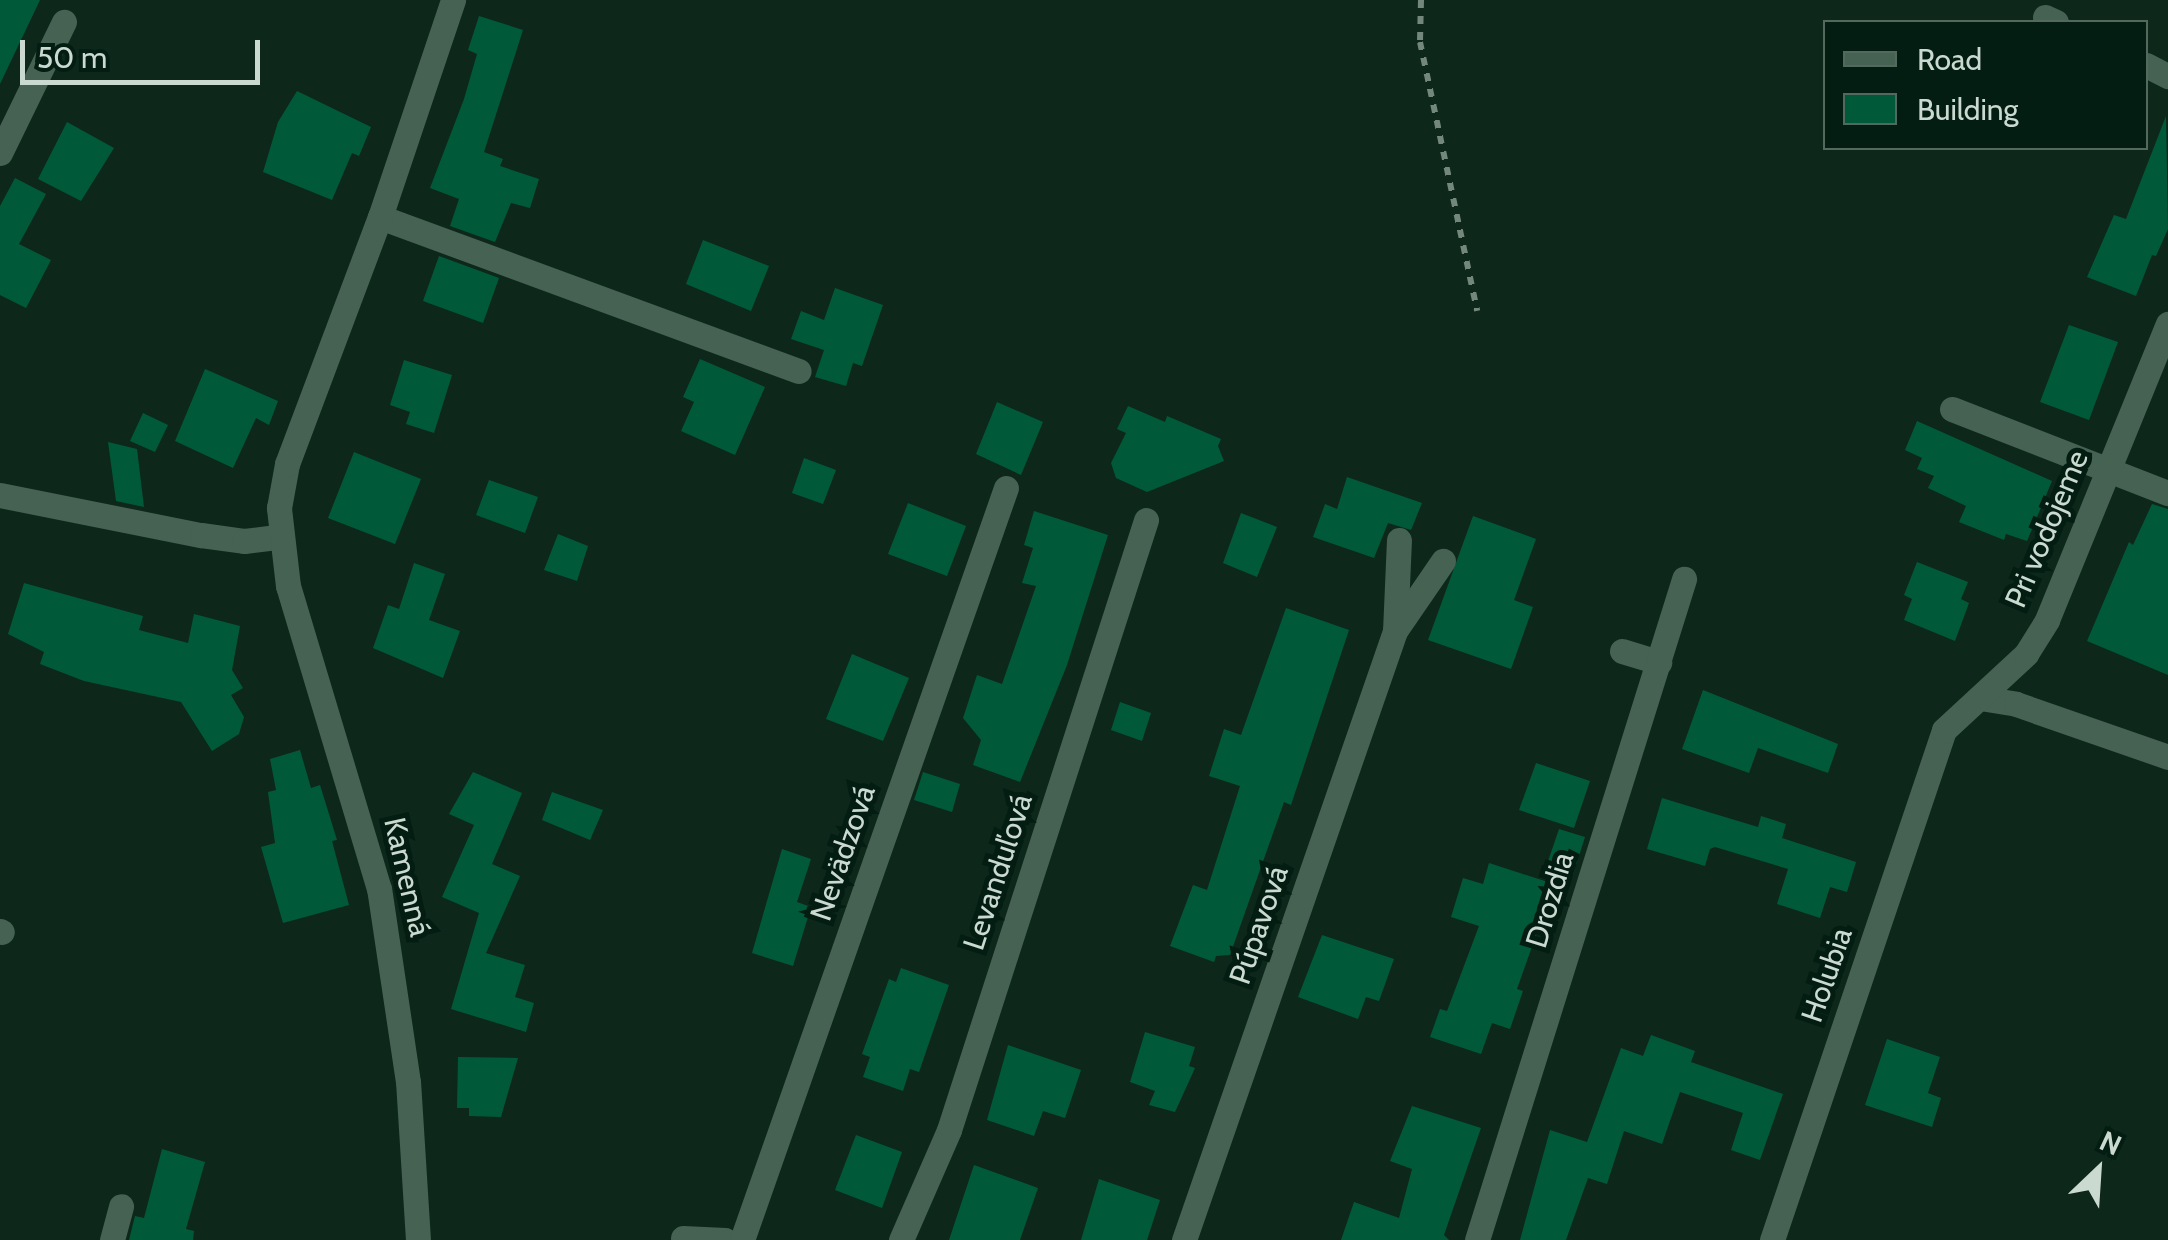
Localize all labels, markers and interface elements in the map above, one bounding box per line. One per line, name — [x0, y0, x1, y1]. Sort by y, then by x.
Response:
scale bar — [25, 20, 265, 82]
legend — [1823, 20, 2148, 150]
text: 50 m — [37, 39, 107, 76]
text: Road — [1917, 41, 1982, 78]
text: Building — [1917, 91, 2019, 128]
street label: Pri vodojeme — [1998, 445, 2096, 613]
street label: Nevädzová — [803, 781, 883, 925]
street label: Levanduľová — [956, 790, 1040, 954]
street label: Kamenná — [376, 814, 438, 940]
street label: Drozdia — [1518, 848, 1582, 952]
street label: Púpavová — [1222, 861, 1296, 989]
street label: Holubia — [1794, 923, 1860, 1027]
north arrow — [2048, 1120, 2148, 1220]
text: N — [2095, 1123, 2127, 1162]

